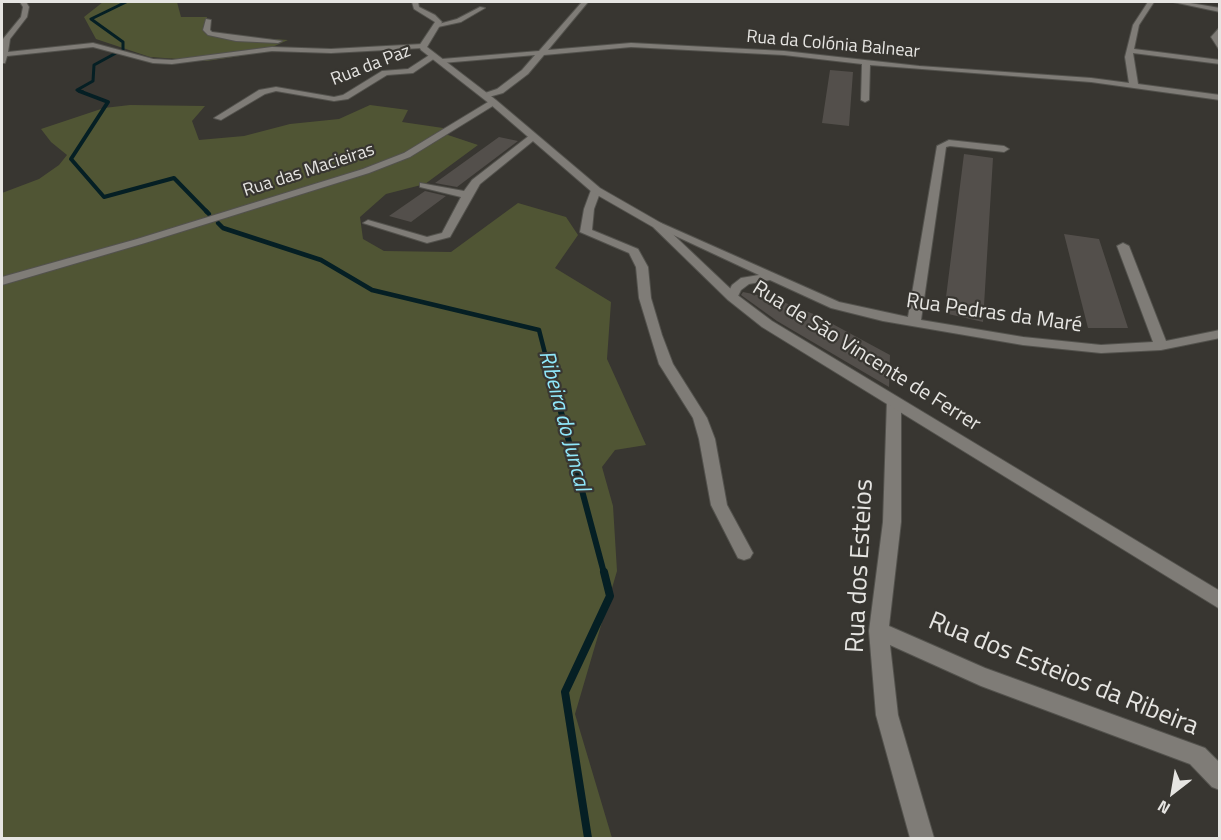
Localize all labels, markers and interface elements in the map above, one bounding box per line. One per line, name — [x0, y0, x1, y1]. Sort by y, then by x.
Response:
street label: Rua da Colónia Balnear — [746, 27, 920, 63]
street label: Rua da Paz — [328, 41, 414, 91]
street label: Rua das Macieiras — [241, 140, 377, 202]
street label: Rua de São Vincente de Ferrer — [747, 276, 985, 438]
street label: Rua Pedras da Maré — [904, 289, 1084, 339]
water label: Ribeira do Juncal — [532, 348, 594, 494]
street label: Rua dos Esteios — [841, 478, 881, 654]
street label: Rua dos Esteios da Ribeira — [923, 607, 1203, 743]
north arrow — [1143, 762, 1203, 822]
text: N — [1153, 794, 1175, 821]

